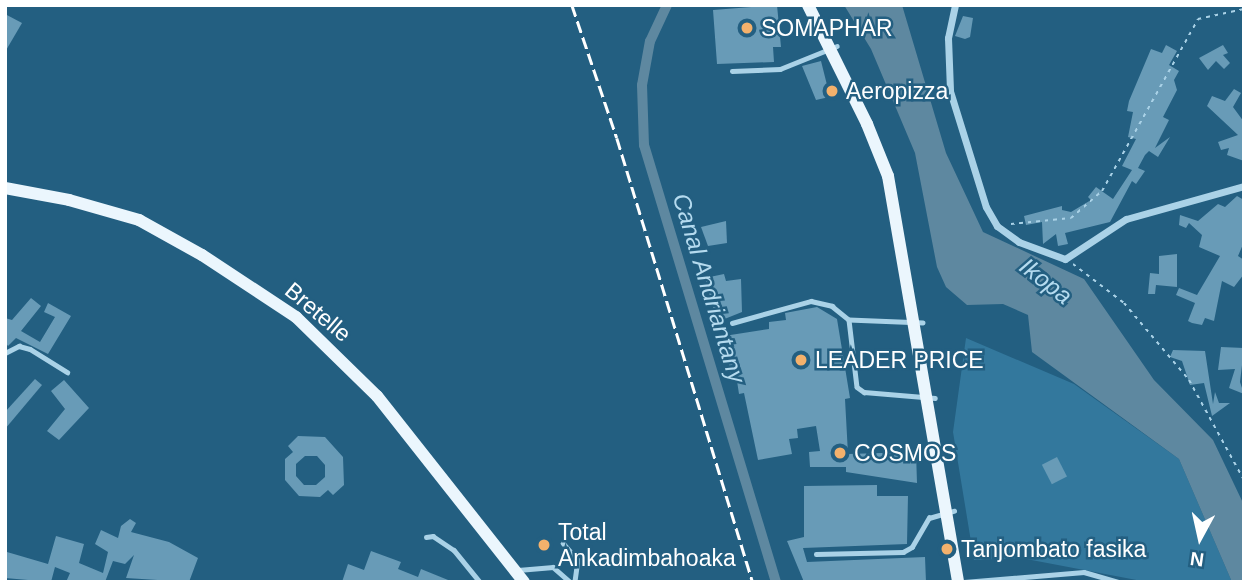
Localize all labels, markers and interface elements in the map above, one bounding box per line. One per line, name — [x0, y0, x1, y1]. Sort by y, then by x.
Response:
place label: SOMAPHAR — [761, 14, 893, 42]
marker: SOMAPHAR — [739, 20, 755, 36]
place label: Aeropizza — [846, 77, 948, 105]
marker: Aeropizza — [824, 83, 840, 99]
water label: Canal Andriantany — [666, 189, 752, 387]
water label: Ikopa — [1014, 252, 1078, 310]
street label: Bretelle — [279, 276, 357, 348]
place label: LEADER PRICE — [815, 346, 984, 374]
marker: LEADER PRICE — [793, 352, 809, 368]
place label: COSMOS — [854, 439, 956, 467]
marker: COSMOS — [832, 445, 848, 461]
north arrow — [1165, 503, 1235, 573]
place label: Total Ankadimbahoaka — [558, 518, 736, 572]
place label: Tanjombato fasika — [961, 535, 1146, 563]
marker: Total Ankadimbahoaka — [536, 537, 552, 553]
marker: Tanjombato fasika — [939, 541, 955, 557]
text: N — [1189, 548, 1205, 571]

